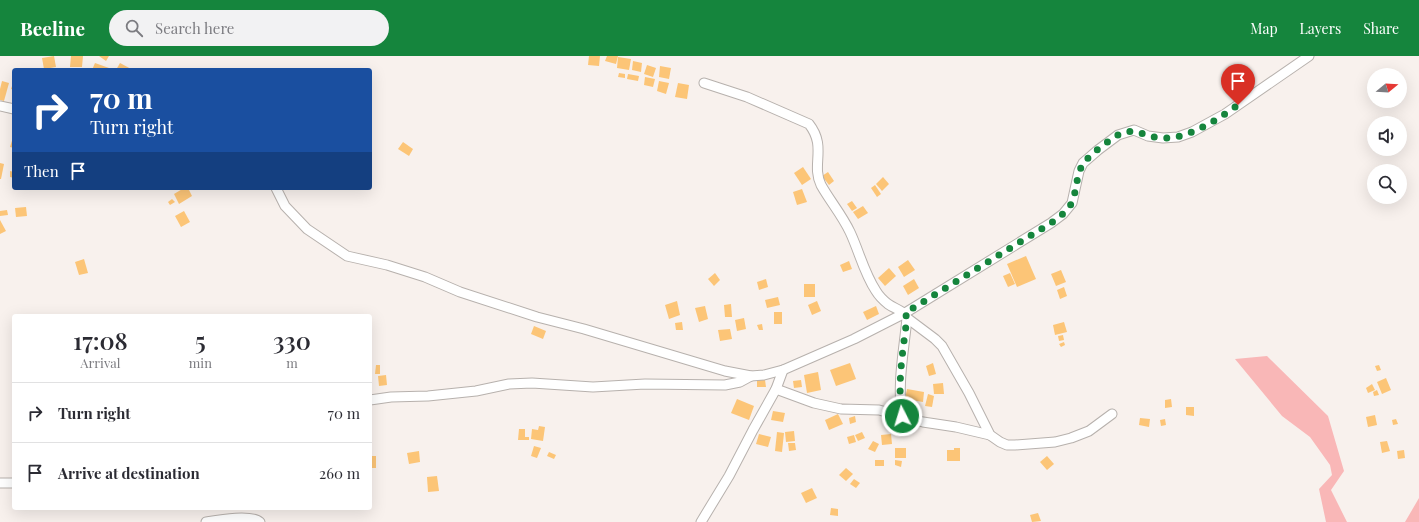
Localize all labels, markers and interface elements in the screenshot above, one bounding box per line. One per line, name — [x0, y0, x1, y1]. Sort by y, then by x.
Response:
search box — [109, 10, 389, 46]
text: Beeline — [20, 15, 85, 41]
icon: search — [123, 17, 145, 39]
text: Search here — [155, 18, 234, 38]
text: Map — [1250, 19, 1278, 38]
text: Layers — [1300, 19, 1341, 38]
text: Share — [1363, 19, 1399, 38]
pin — [1221, 64, 1255, 105]
north arrow — [1367, 68, 1407, 108]
map controls — [1367, 68, 1407, 204]
icon: arrive — [1227, 70, 1249, 92]
text: 70 m — [90, 79, 153, 116]
icon: right — [24, 84, 76, 136]
text: Turn right — [90, 115, 173, 139]
button: sound — [1367, 116, 1407, 156]
icon: arrive — [67, 160, 89, 182]
text: Then — [24, 161, 59, 181]
button: search — [1367, 164, 1407, 204]
text: 17:08 — [73, 324, 128, 356]
text: 5 — [195, 324, 206, 356]
text: 330 — [273, 324, 311, 356]
text: Arrival — [80, 354, 120, 371]
text: min — [189, 354, 212, 371]
text: m — [286, 354, 298, 371]
position arrow — [881, 395, 923, 437]
icon: right — [24, 402, 46, 424]
text: Turn right — [58, 403, 131, 423]
text: 70 m — [328, 403, 360, 423]
icon: arrive — [24, 462, 46, 484]
text: Arrive at destination — [58, 463, 200, 483]
text: 260 m — [319, 463, 360, 483]

